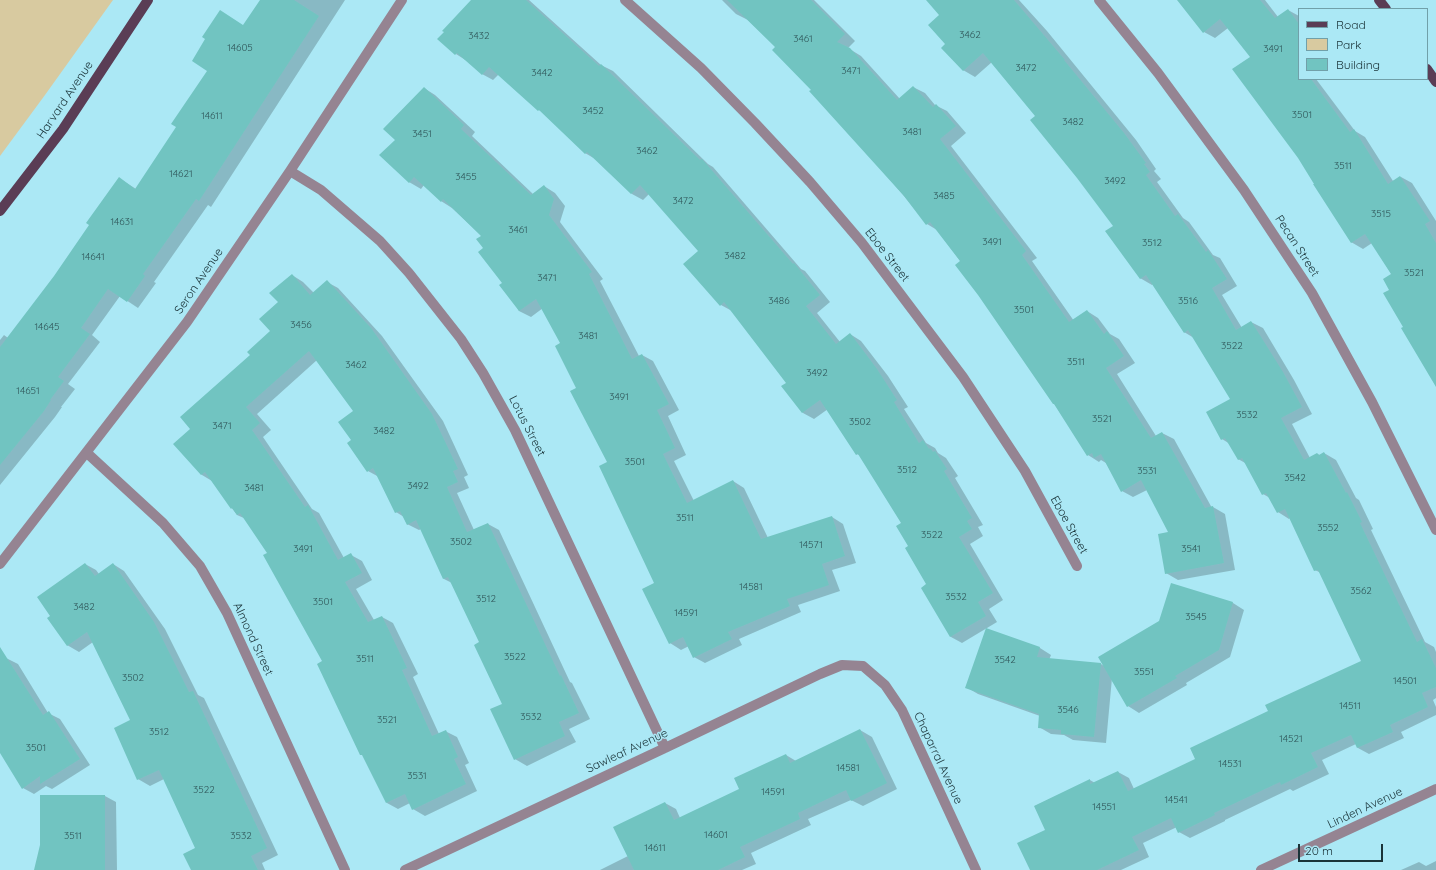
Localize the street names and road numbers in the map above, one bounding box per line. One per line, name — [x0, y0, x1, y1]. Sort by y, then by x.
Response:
street label: Harvard Avenue — [34, 58, 96, 142]
street label: Pecan Street — [1272, 213, 1322, 279]
street label: Eboe Street — [862, 225, 912, 285]
street label: Seron Avenue — [172, 245, 226, 317]
street label: Lotus Street — [506, 393, 548, 459]
street label: Eboe Street — [1047, 493, 1091, 557]
street label: Almond Street — [230, 600, 276, 678]
street label: Chaparral Avenue — [910, 710, 966, 806]
street label: Sawleaf Avenue — [584, 726, 670, 776]
street label: Linden Avenue — [1325, 784, 1405, 832]

